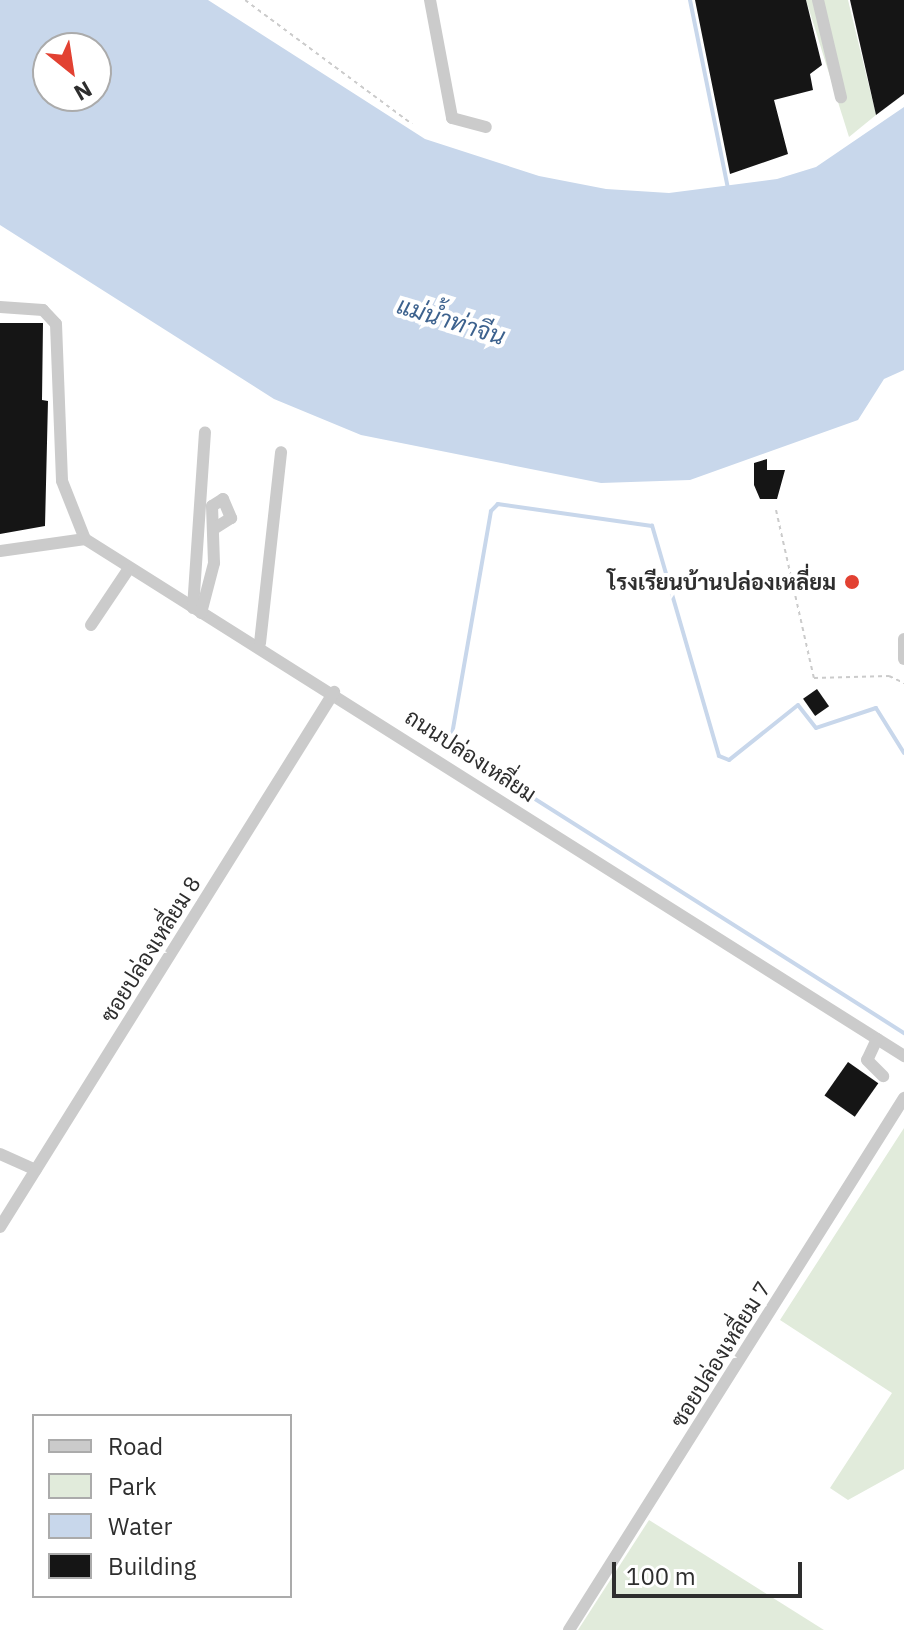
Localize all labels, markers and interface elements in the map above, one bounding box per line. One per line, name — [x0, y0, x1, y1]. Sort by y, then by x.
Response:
north arrow — [32, 32, 112, 112]
text: N — [69, 75, 97, 108]
water label: แม่น้ำท่าจีน — [393, 291, 509, 351]
place label: โรงเรียนบ้านปล่องเหลี่ยม — [607, 569, 836, 595]
marker: โรงเรียนบ้านปล่องเหลี่ยม — [843, 573, 861, 591]
street label: ถนนปล่องเหลี่ยม — [401, 703, 541, 807]
street label: ซอยปล่องเหลี่ยม 8 — [95, 871, 205, 1027]
street label: ซอยปล่องเหลี่ยม 7 — [665, 1276, 775, 1432]
legend — [32, 1414, 292, 1598]
text: Road — [108, 1430, 163, 1462]
text: Park — [108, 1470, 157, 1502]
text: Water — [108, 1510, 172, 1542]
scale bar — [616, 1546, 806, 1596]
text: Building — [108, 1550, 196, 1582]
text: 100 m — [626, 1560, 696, 1592]

